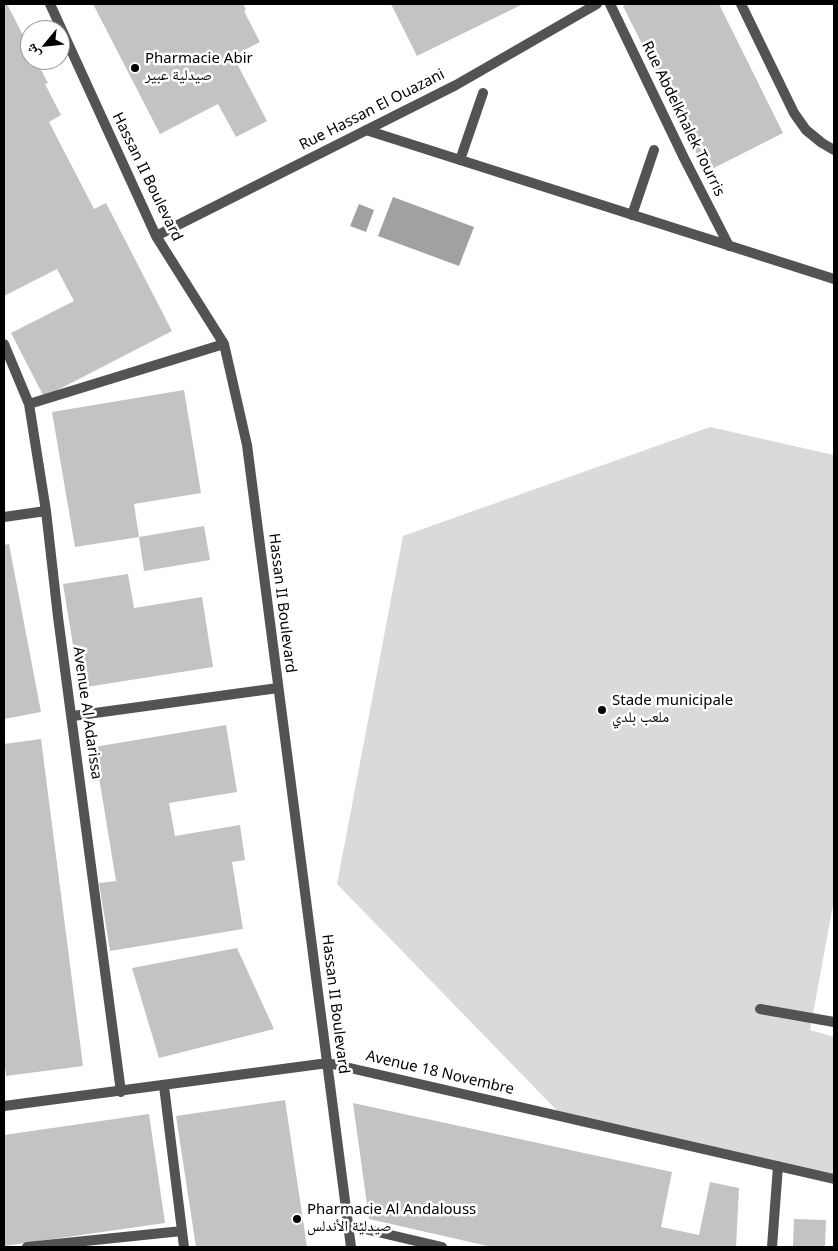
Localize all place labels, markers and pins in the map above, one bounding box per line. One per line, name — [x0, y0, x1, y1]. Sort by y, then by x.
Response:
place label: Pharmacie Abir صيدلية عبير — [145, 50, 253, 85]
marker: Pharmacie Abir صيدلية عبير — [129, 62, 141, 74]
place label: Stade municipale ملعب بلدي — [612, 692, 733, 727]
marker: Stade municipale ملعب بلدي — [596, 704, 608, 716]
place label: Pharmacie Al Andalouss صيدلية الأندلس — [307, 1201, 476, 1236]
marker: Pharmacie Al Andalouss صيدلية الأندلس — [291, 1213, 303, 1225]

